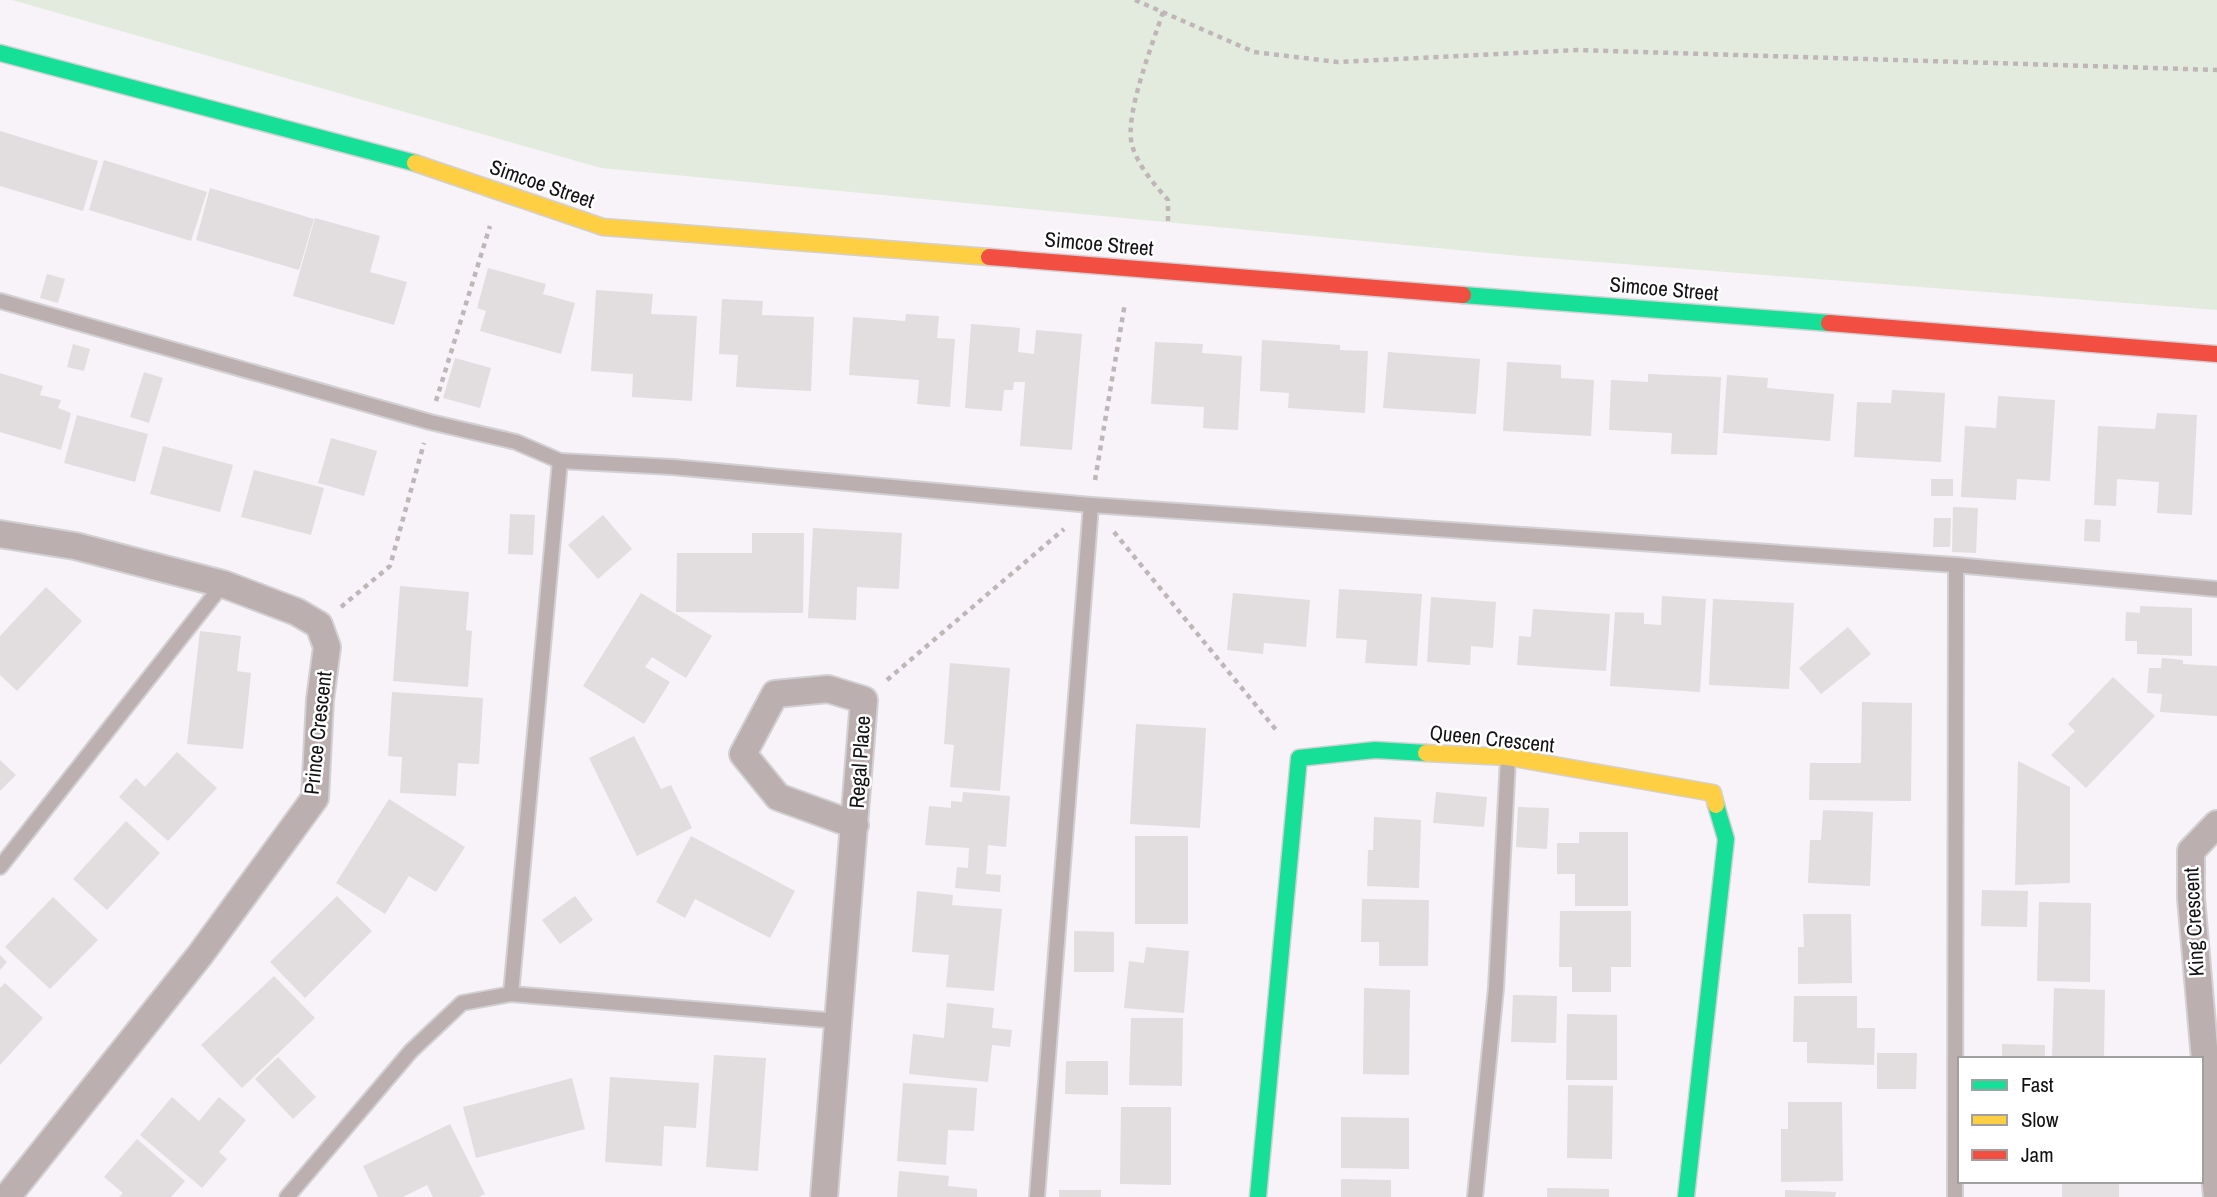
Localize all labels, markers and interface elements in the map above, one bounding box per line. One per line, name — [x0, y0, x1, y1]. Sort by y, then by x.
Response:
street label: Simcoe Street — [486, 152, 599, 215]
street label: Simcoe Street — [1043, 224, 1155, 263]
street label: Simcoe Street — [1608, 269, 1720, 308]
street label: Prince Crescent — [297, 670, 338, 796]
street label: Regal Place — [842, 715, 877, 809]
street label: Queen Crescent — [1428, 718, 1556, 759]
street label: King Crescent — [2176, 867, 2211, 977]
legend — [1958, 1057, 2203, 1183]
text: Fast — [2021, 1070, 2054, 1099]
text: Slow — [2021, 1105, 2059, 1134]
text: Jam — [2021, 1140, 2054, 1169]

